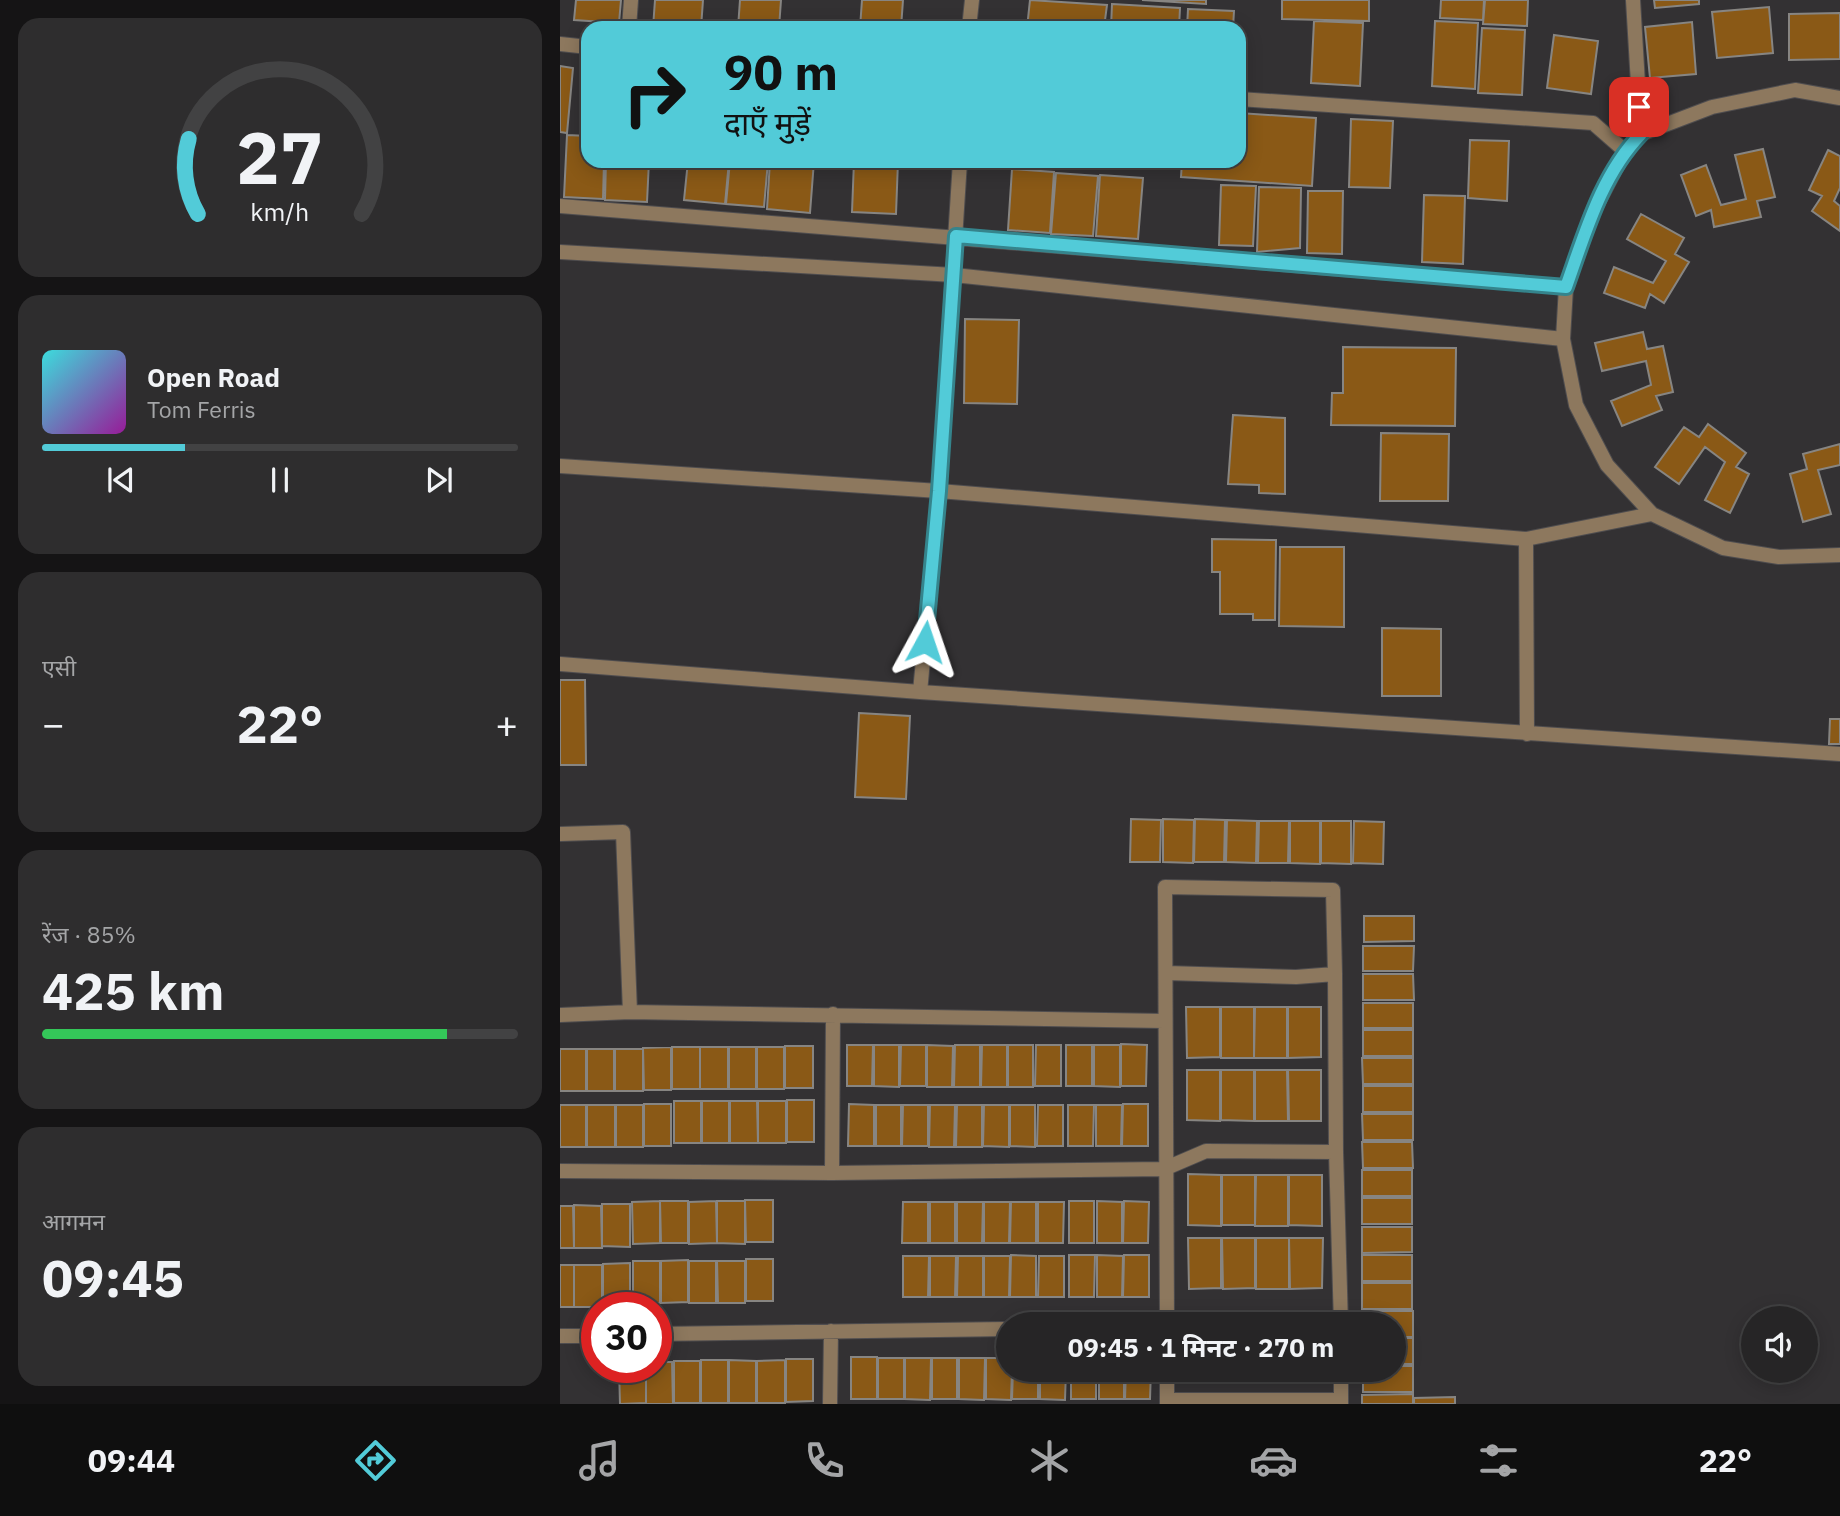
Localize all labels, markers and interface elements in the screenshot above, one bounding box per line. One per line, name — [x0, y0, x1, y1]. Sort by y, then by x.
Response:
text: 90 m — [724, 40, 838, 103]
icon: right — [609, 49, 700, 140]
pin — [1609, 77, 1669, 137]
icon: arrive — [1620, 88, 1658, 126]
text: दाएँ मुड़ें — [724, 102, 811, 144]
text: 27 — [236, 109, 324, 204]
text: km/h — [251, 194, 309, 227]
text: Open Road — [147, 360, 280, 394]
text: Tom Ferris — [147, 394, 256, 424]
icon: previous — [102, 461, 140, 499]
icon: pause — [261, 461, 299, 499]
icon: next — [420, 461, 458, 499]
position arrow — [888, 605, 962, 679]
text: एसी — [42, 652, 76, 682]
text: 22° — [237, 690, 323, 757]
text: − — [42, 699, 65, 748]
text: + — [495, 699, 518, 748]
text: रेंज · 85% — [42, 919, 136, 949]
text: 425 km — [42, 957, 224, 1024]
text: आगमन — [42, 1206, 105, 1236]
text: 09:45 — [42, 1244, 184, 1311]
speed limit sign: 30 — [581, 1292, 672, 1383]
map controls — [1741, 1306, 1818, 1383]
button: sound — [1741, 1306, 1818, 1383]
text: 09:45 · 1 मिनट · 270 m — [1068, 1330, 1334, 1364]
icon: directions — [351, 1436, 400, 1485]
icon: music — [575, 1436, 624, 1485]
icon: phone — [800, 1436, 849, 1485]
icon: climate — [1025, 1436, 1074, 1485]
icon: car — [1249, 1436, 1298, 1485]
icon: filters — [1474, 1436, 1523, 1485]
text: 09:44 — [88, 1439, 175, 1481]
text: 22° — [1699, 1439, 1752, 1481]

